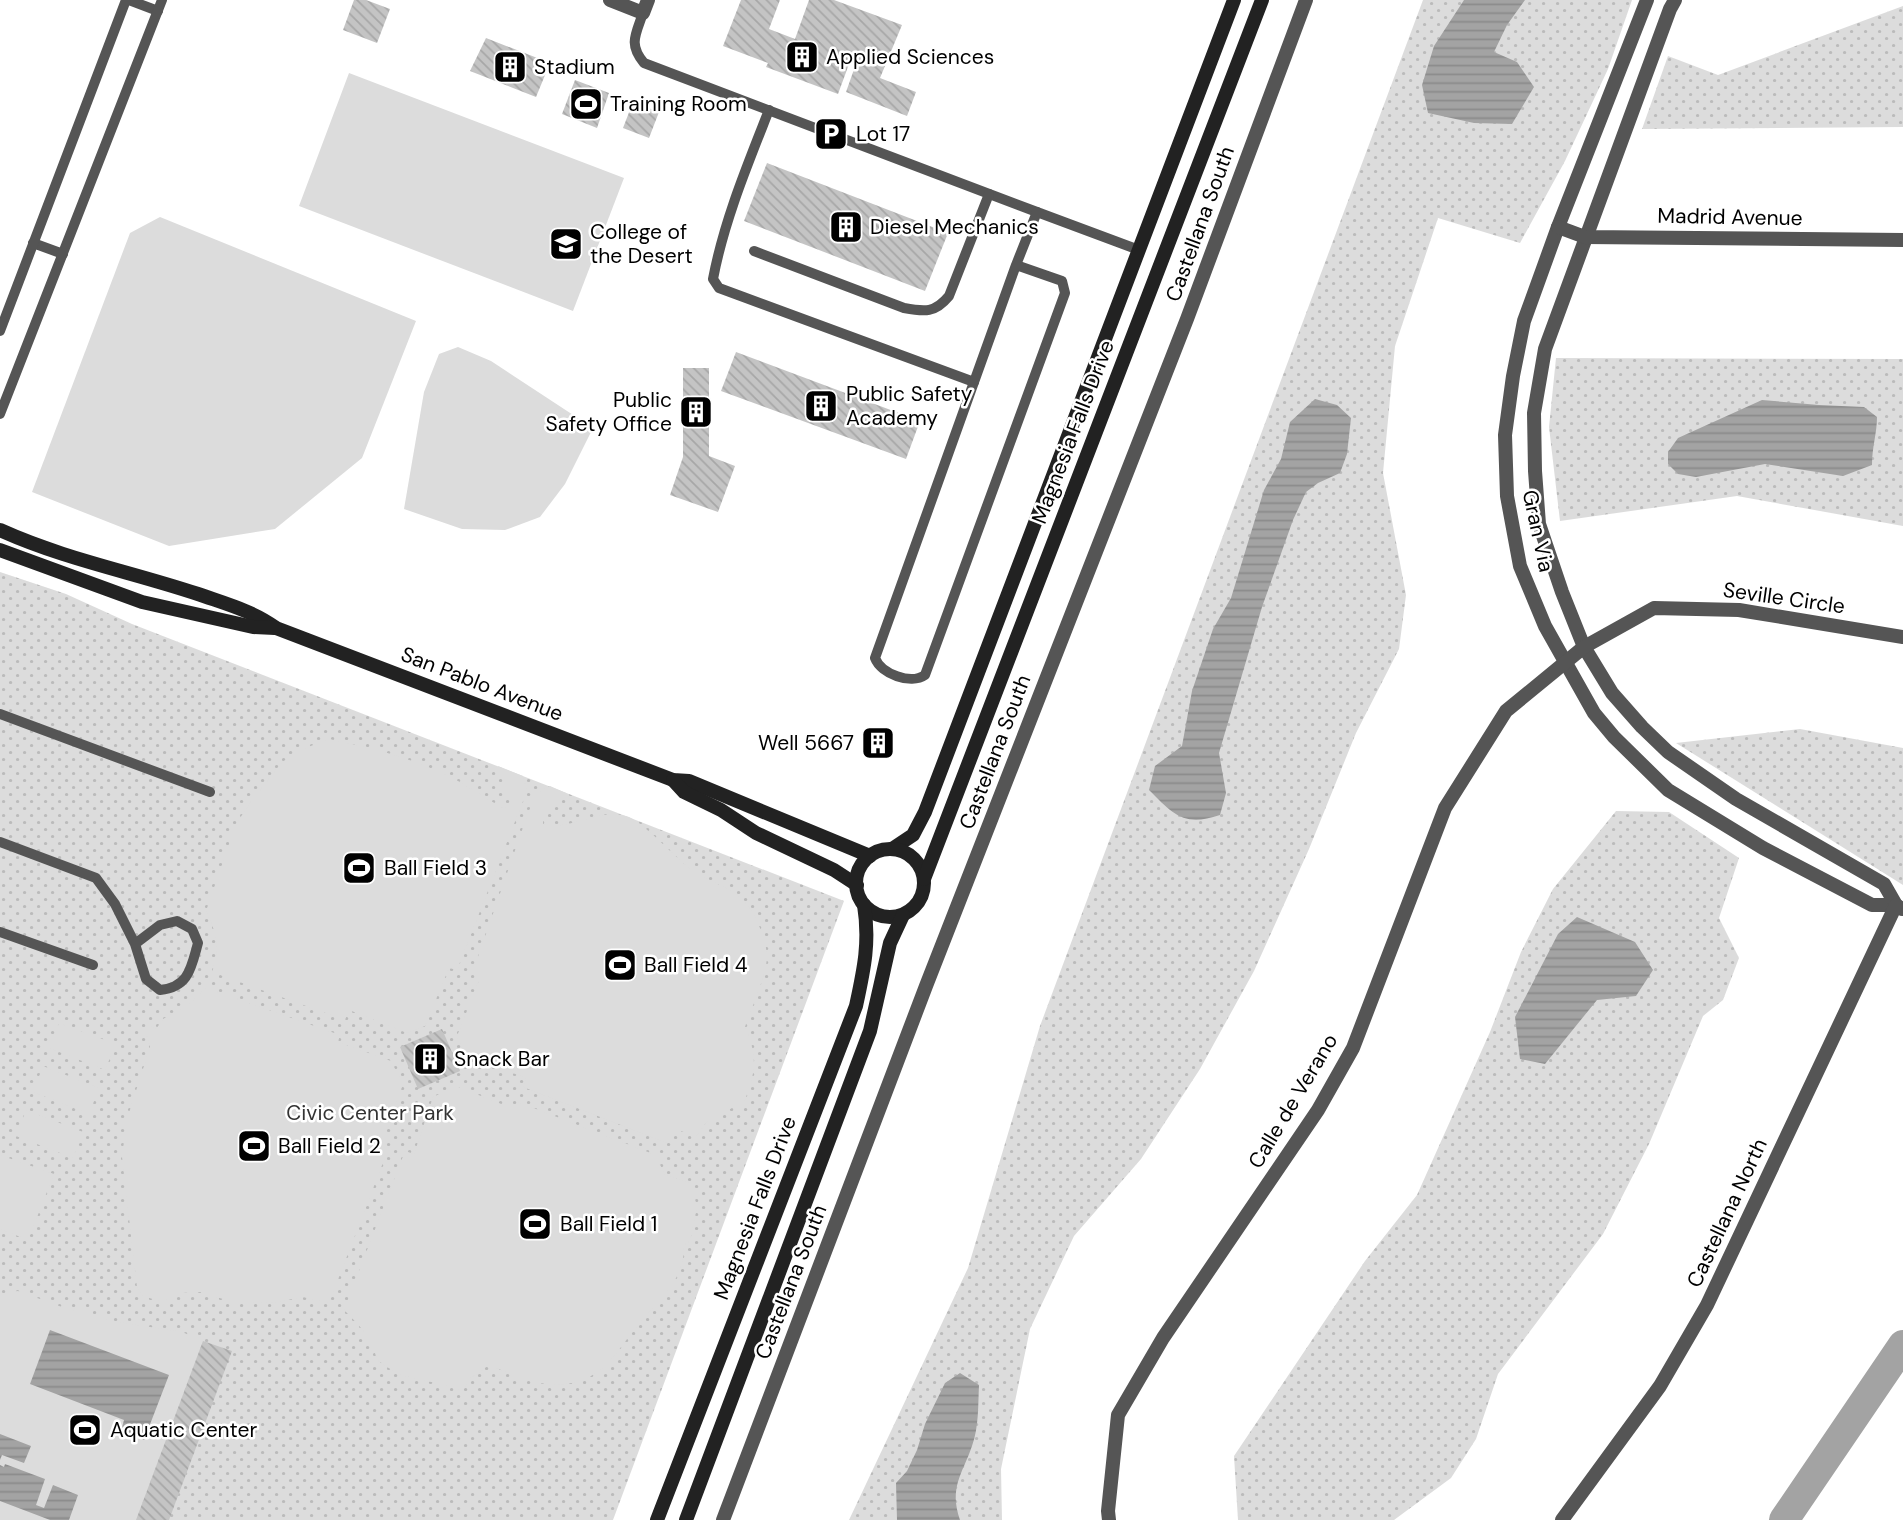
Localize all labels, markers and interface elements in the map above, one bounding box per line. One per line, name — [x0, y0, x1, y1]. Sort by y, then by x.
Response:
building icon: Applied Sciences — [783, 38, 821, 76]
place label: Applied Sciences — [826, 43, 994, 71]
building icon: Stadium — [491, 48, 529, 86]
place label: Stadium — [534, 53, 615, 81]
sports icon: Training Room — [567, 85, 605, 123]
place label: Training Room — [610, 90, 747, 118]
parking icon: Lot 17 — [812, 115, 850, 153]
place label: Lot 17 — [856, 120, 910, 148]
street label: Castellana South — [1159, 143, 1241, 305]
street label: Madrid Avenue — [1657, 202, 1803, 232]
building icon: Diesel Mechanics — [827, 208, 865, 246]
place label: Diesel Mechanics — [870, 213, 1039, 241]
place label: College of the Desert — [590, 218, 693, 270]
school or university icon: College of the Desert — [547, 225, 585, 263]
street label: Magnesia Falls Drive — [1025, 336, 1121, 528]
place label: Public Safety Academy — [846, 380, 973, 432]
place label: Public Safety Office — [545, 386, 672, 438]
building icon: Public Safety Academy — [802, 387, 840, 425]
building icon: Public Safety Office — [677, 393, 715, 431]
street label: Gran Via — [1516, 487, 1560, 575]
street label: Seville Circle — [1721, 576, 1847, 620]
street label: San Pablo Avenue — [397, 640, 567, 728]
street label: Castellana South — [953, 671, 1037, 833]
building icon: Well 5667 — [859, 724, 897, 762]
place label: Well 5667 — [758, 729, 854, 757]
sports icon: Ball Field 3 — [340, 849, 378, 887]
place label: Ball Field 3 — [384, 854, 487, 882]
sports icon: Ball Field 4 — [601, 946, 639, 984]
place label: Ball Field 4 — [644, 951, 748, 979]
street label: Calle de Verano — [1242, 1028, 1344, 1174]
building icon: Snack Bar — [411, 1040, 449, 1078]
place label: Snack Bar — [454, 1045, 550, 1073]
park label: Civic Center Park — [286, 1099, 454, 1127]
street label: Magnesia Falls Drive — [707, 1112, 803, 1304]
sports icon: Ball Field 2 — [235, 1127, 273, 1165]
place label: Ball Field 2 — [278, 1132, 381, 1160]
street label: Castellana North — [1680, 1134, 1774, 1292]
street label: Castellana South — [749, 1201, 833, 1363]
sports icon: Ball Field 1 — [516, 1205, 554, 1243]
place label: Ball Field 1 — [560, 1210, 657, 1238]
sports icon: Aquatic Center — [66, 1411, 104, 1449]
place label: Aquatic Center — [110, 1416, 257, 1444]

